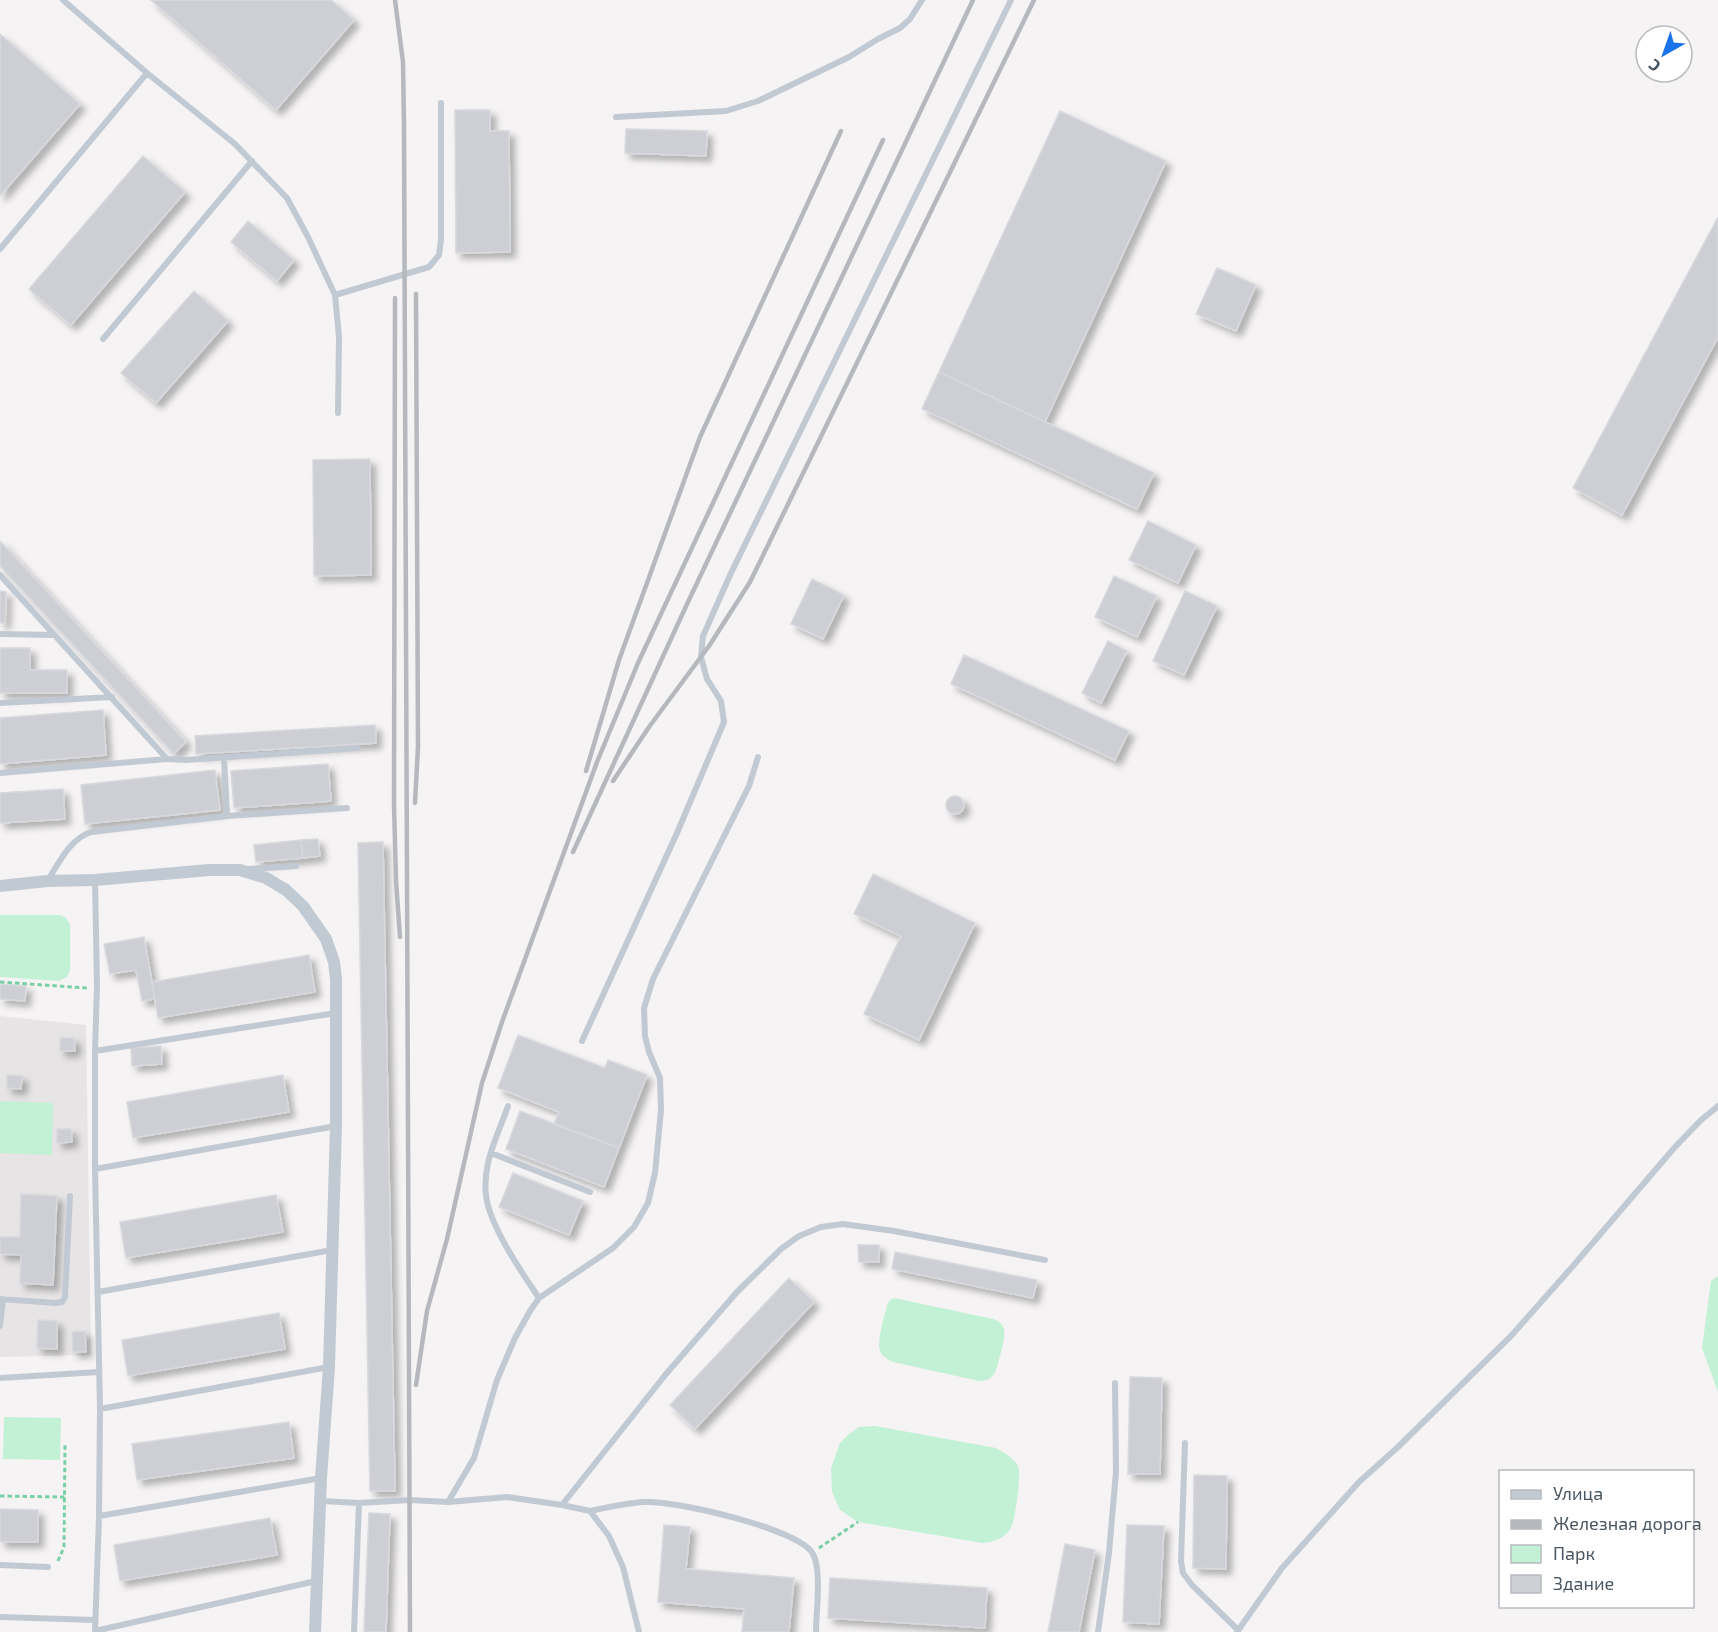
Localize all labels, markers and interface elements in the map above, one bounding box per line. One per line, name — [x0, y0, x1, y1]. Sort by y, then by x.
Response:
north arrow — [1634, 24, 1694, 84]
text: С — [1644, 56, 1664, 76]
legend — [1499, 1470, 1694, 1608]
text: Улица — [1553, 1482, 1603, 1504]
text: Железная дорога — [1553, 1512, 1702, 1534]
text: Парк — [1553, 1542, 1595, 1564]
text: Здание — [1553, 1572, 1614, 1594]

